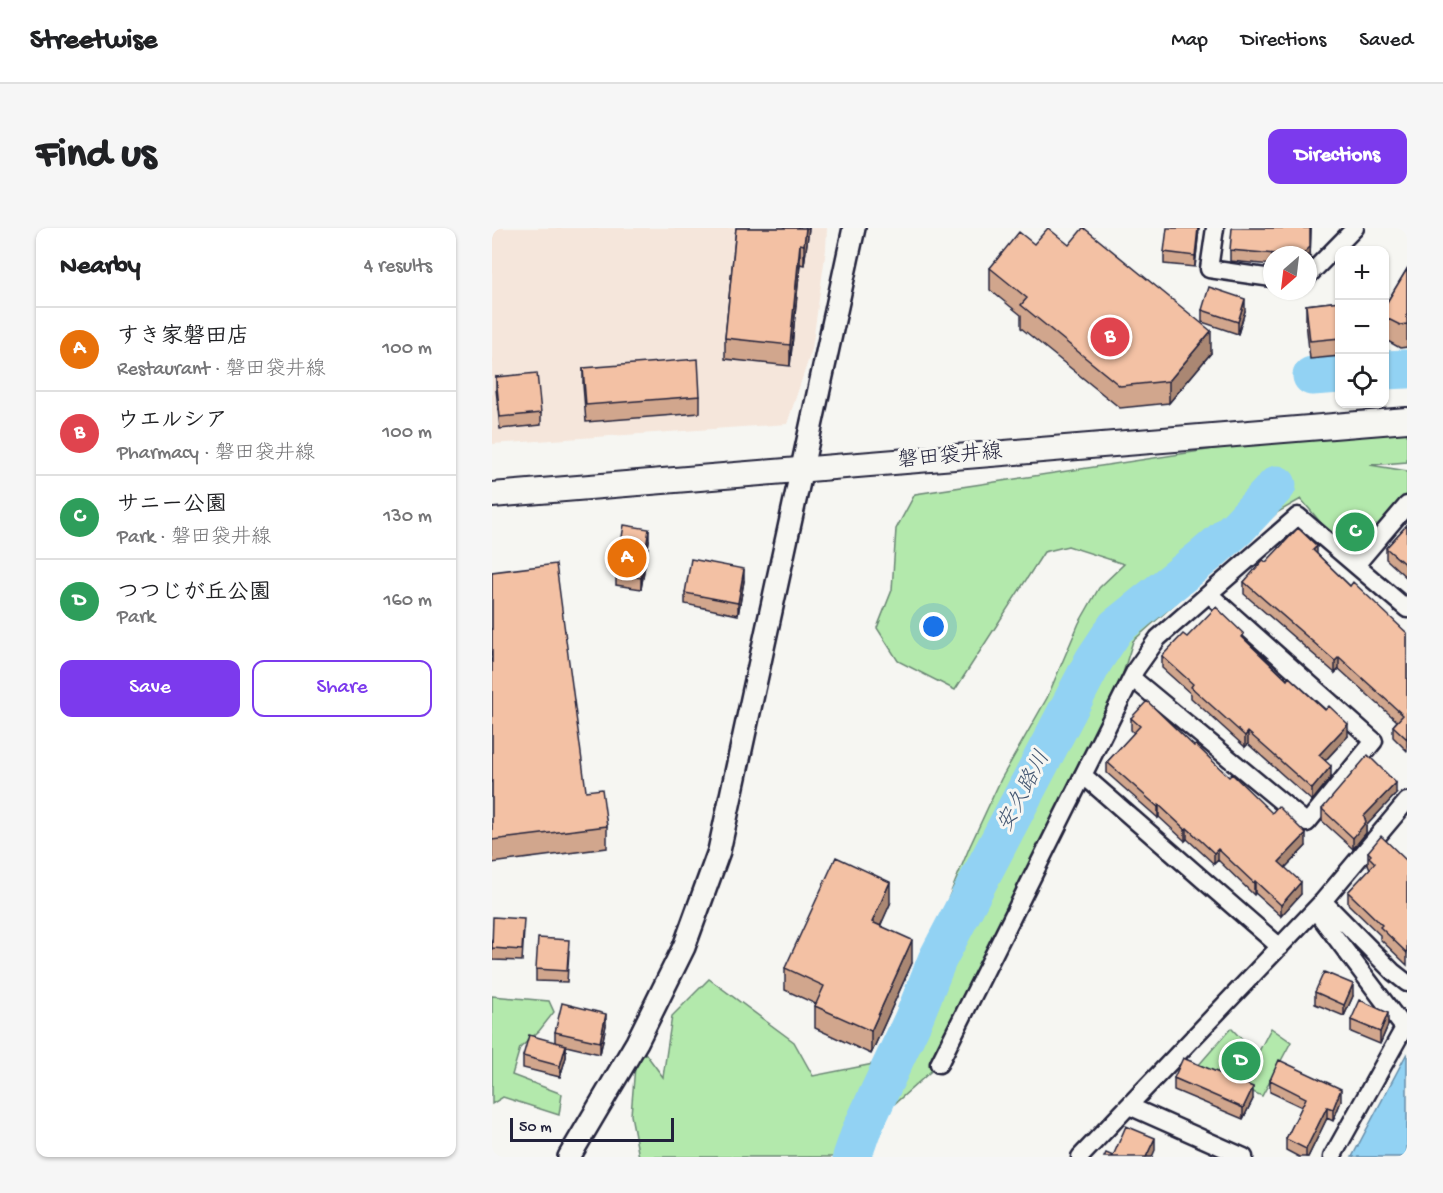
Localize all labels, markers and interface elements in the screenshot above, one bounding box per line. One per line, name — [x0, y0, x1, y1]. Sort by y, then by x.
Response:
text: Streetwise — [30, 25, 157, 58]
text: Map — [1171, 29, 1208, 54]
text: Directions — [1241, 29, 1326, 54]
text: Saved — [1359, 29, 1413, 54]
button: Directions — [1268, 129, 1407, 184]
text: Find us — [36, 132, 156, 181]
north arrow — [1263, 246, 1317, 300]
map controls — [1335, 246, 1389, 408]
button: + — [1335, 246, 1389, 300]
text: Nearby — [60, 252, 141, 283]
text: 4 results — [364, 256, 432, 279]
button: − — [1335, 300, 1389, 354]
pin: B — [1090, 314, 1130, 360]
text: すき家磐田店 — [117, 325, 249, 351]
text: A — [74, 338, 85, 361]
text: 100 m — [382, 338, 432, 361]
button: locate — [1335, 354, 1389, 408]
text: Restaurant · 磐田袋井線 — [117, 359, 325, 382]
text: ウエルシア — [117, 409, 227, 435]
text: B — [74, 422, 85, 445]
text: 100 m — [382, 422, 432, 445]
street label: 磐田袋井線 — [896, 439, 1003, 475]
text: Pharmacy · 磐田袋井線 — [117, 443, 315, 466]
text: サニー公園 — [117, 493, 227, 519]
text: C — [74, 506, 85, 529]
text: 130 m — [383, 506, 432, 529]
pin: C — [1336, 510, 1374, 554]
text: Park · 磐田袋井線 — [117, 527, 271, 550]
pin: A — [608, 536, 646, 580]
text: つつじが丘公園 — [117, 581, 271, 607]
text: D — [73, 590, 86, 613]
text: 160 m — [383, 590, 432, 613]
text: Park — [117, 607, 155, 630]
your location — [919, 612, 948, 641]
button: Save — [60, 660, 240, 717]
button: Share — [252, 660, 432, 717]
water label: 安久路川 — [992, 747, 1057, 837]
pin: D — [1222, 1038, 1260, 1084]
scale bar — [510, 1115, 674, 1142]
text: 50 m — [519, 1119, 552, 1138]

